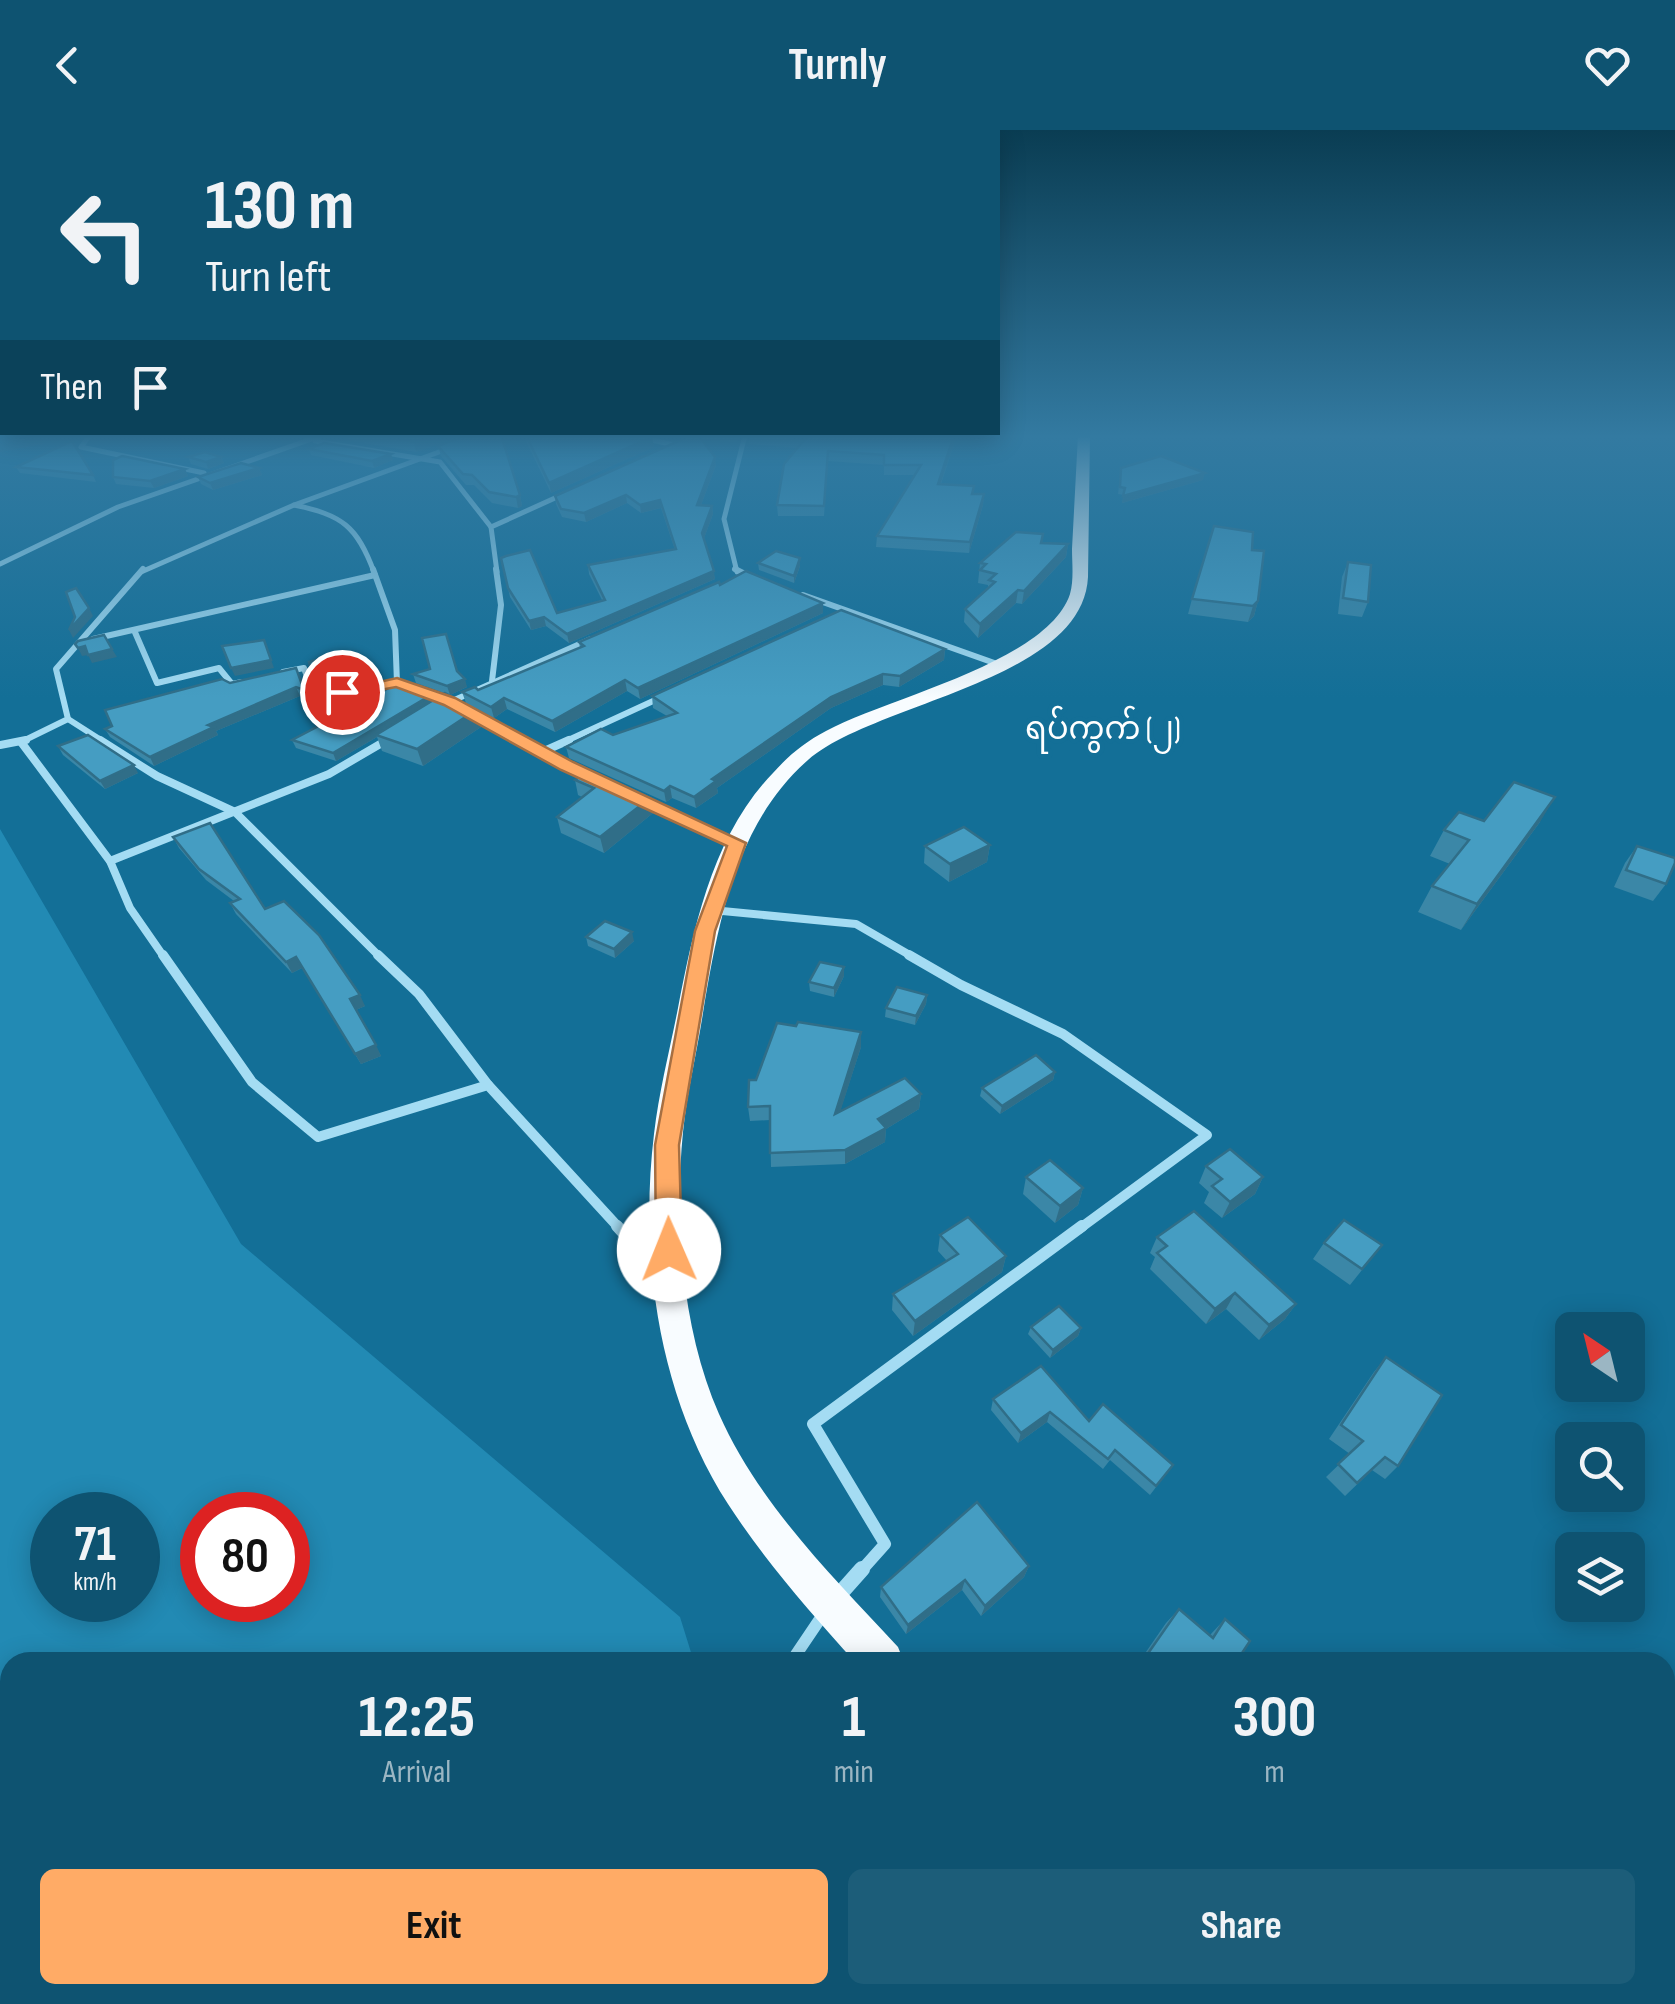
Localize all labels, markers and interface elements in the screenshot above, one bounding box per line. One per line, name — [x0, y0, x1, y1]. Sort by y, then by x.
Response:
icon: back — [40, 38, 95, 93]
text: Turnly — [788, 38, 887, 93]
icon: heart — [1580, 38, 1635, 93]
text: 130 m — [205, 165, 354, 249]
icon: left — [40, 170, 170, 300]
text: Turn left — [205, 250, 331, 305]
icon: arrive — [123, 360, 178, 415]
text: Then — [40, 365, 103, 410]
pin — [300, 650, 385, 735]
icon: arrive — [315, 665, 370, 720]
district label: ရပ်ကွက် (၂) — [1025, 705, 1181, 754]
position arrow — [617, 1198, 721, 1302]
north arrow — [1555, 1312, 1645, 1402]
map controls — [1555, 1312, 1645, 1622]
button: search — [1555, 1422, 1645, 1512]
speed limit sign: 80 — [180, 1492, 310, 1622]
text: 71 — [74, 1515, 116, 1575]
button: layers — [1555, 1532, 1645, 1622]
text: km/h — [73, 1567, 117, 1598]
text: 12:25 — [359, 1682, 475, 1754]
text: 1 — [842, 1682, 866, 1754]
text: 300 — [1232, 1682, 1316, 1754]
text: Arrival — [382, 1753, 451, 1792]
text: min — [834, 1753, 874, 1792]
text: m — [1264, 1753, 1285, 1792]
button: Exit — [40, 1869, 828, 1984]
button: Share — [848, 1869, 1635, 1984]

